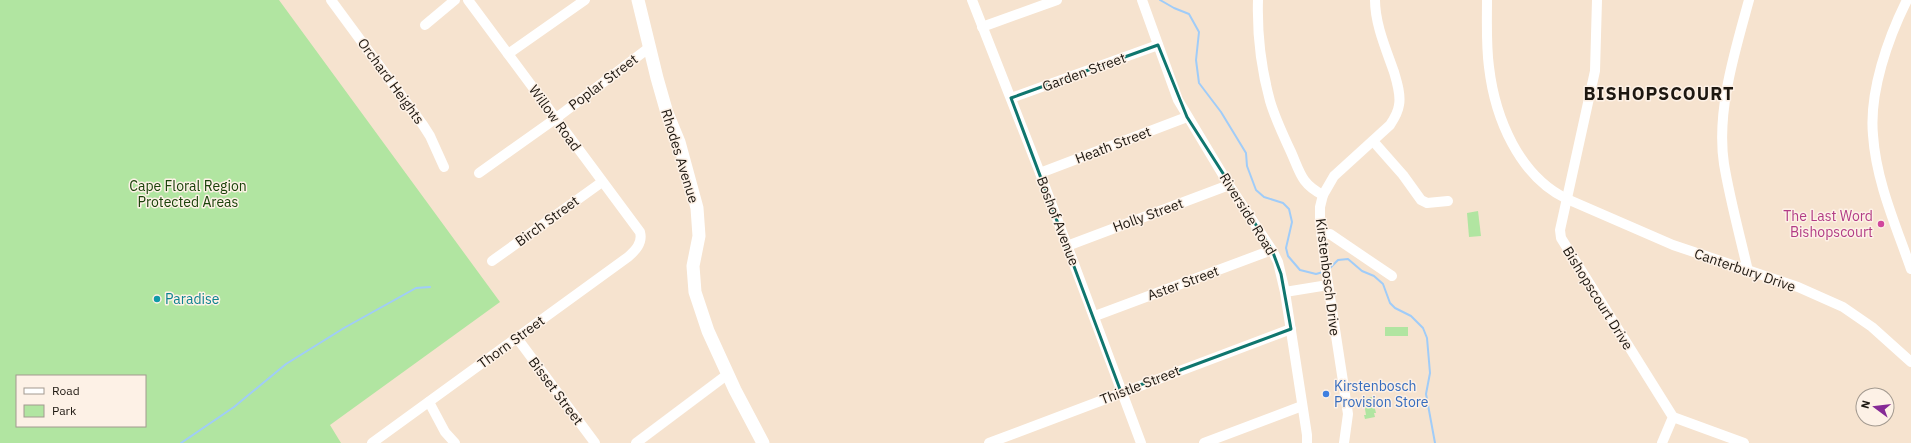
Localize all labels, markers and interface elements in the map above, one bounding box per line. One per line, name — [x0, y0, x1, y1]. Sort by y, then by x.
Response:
street label: Orchard Heights — [354, 34, 428, 128]
street label: Garden Street — [1040, 49, 1128, 95]
street label: Poplar Street — [565, 50, 641, 114]
street label: Willow Road — [525, 81, 585, 155]
district label: BISHOPSCOURT — [1584, 82, 1734, 105]
street label: Rhodes Avenue — [657, 107, 703, 206]
street label: Heath Street — [1073, 122, 1153, 168]
street label: Riverside Road — [1216, 170, 1280, 258]
street label: Boshof Avenue — [1033, 174, 1083, 268]
park label: Cape Floral Region Protected Areas — [129, 177, 247, 211]
street label: Birch Street — [512, 192, 582, 250]
street label: Holly Street — [1110, 194, 1186, 236]
place label: The Last Word Bishopscourt — [1783, 207, 1873, 241]
street label: Kirstenbosch Drive — [1312, 217, 1344, 337]
marker: The Last Word Bishopscourt — [1876, 219, 1886, 229]
street label: Bishopscourt Drive — [1559, 243, 1637, 353]
street label: Canterbury Drive — [1692, 244, 1798, 296]
street label: Aster Street — [1145, 262, 1221, 304]
place label: Paradise — [165, 290, 220, 308]
marker: Paradise — [152, 294, 162, 304]
street label: Thorn Street — [474, 312, 548, 372]
street label: Bisset Street — [525, 353, 587, 429]
street label: Thistle Street — [1097, 361, 1183, 409]
legend — [16, 375, 146, 427]
place label: Kirstenbosch Provision Store — [1334, 377, 1429, 411]
text: Road — [52, 383, 80, 398]
north arrow — [1855, 387, 1895, 427]
marker: Kirstenbosch Provision Store — [1321, 389, 1331, 399]
text: N — [1858, 399, 1873, 410]
text: Park — [52, 403, 77, 418]

